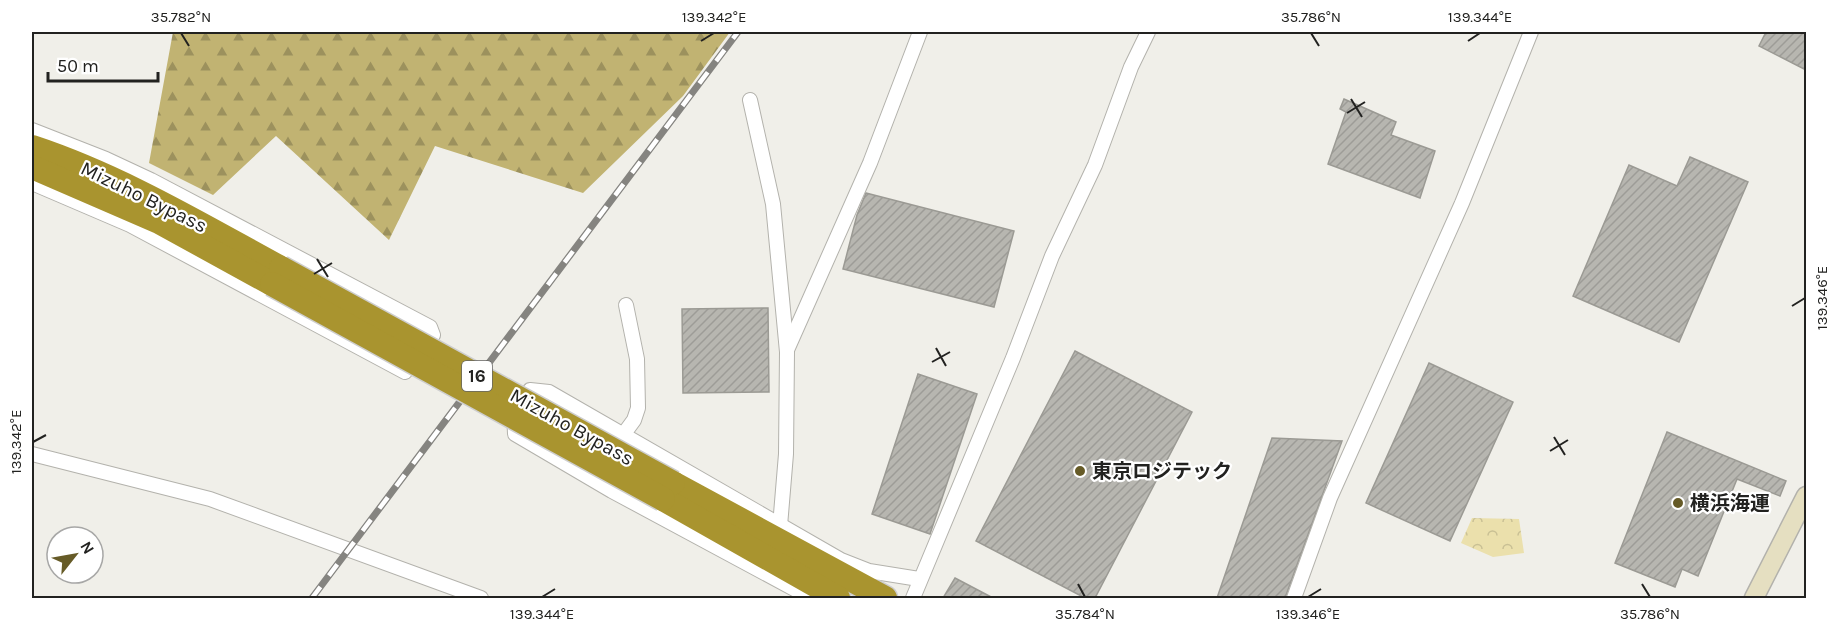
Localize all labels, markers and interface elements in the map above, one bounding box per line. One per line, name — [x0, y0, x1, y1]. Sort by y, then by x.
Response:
text: 35.782°N — [151, 8, 211, 26]
text: 139.342°E — [682, 8, 746, 26]
text: 35.786°N — [1281, 8, 1341, 26]
text: 139.344°E — [1448, 8, 1512, 26]
scale bar — [48, 45, 158, 83]
text: 50 m — [57, 55, 99, 77]
street label: Mizuho Bypass — [77, 156, 211, 238]
text: 139.346°E — [1813, 266, 1831, 330]
road number: 16 — [462, 361, 492, 391]
street label: Mizuho Bypass — [506, 384, 638, 470]
text: 139.342°E — [7, 410, 25, 474]
place label: 東京ロジテック — [1092, 460, 1232, 483]
marker: 東京ロジテック — [1073, 464, 1087, 478]
place label: 横浜海運 — [1690, 492, 1770, 515]
marker: 横浜海運 — [1671, 496, 1685, 510]
north arrow — [45, 525, 105, 585]
text: N — [76, 538, 99, 557]
text: 139.344°E — [510, 605, 574, 623]
text: 35.784°N — [1055, 605, 1115, 623]
text: 139.346°E — [1276, 605, 1340, 623]
text: 35.786°N — [1620, 605, 1680, 623]

